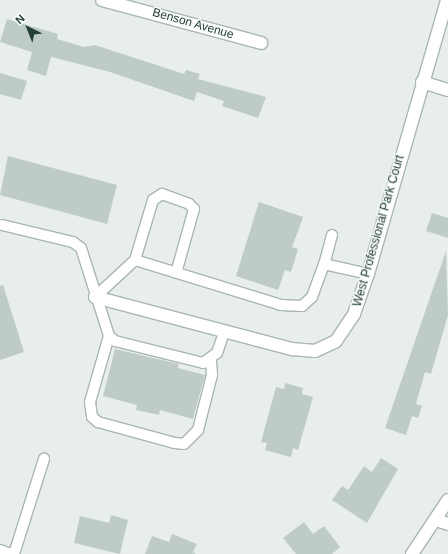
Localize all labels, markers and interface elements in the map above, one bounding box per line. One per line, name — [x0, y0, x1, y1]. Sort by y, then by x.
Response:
street label: Benson Avenue — [150, 5, 236, 43]
north arrow — [8, 8, 48, 48]
text: N — [13, 12, 27, 26]
street label: West Professional Park Court — [350, 153, 408, 309]

